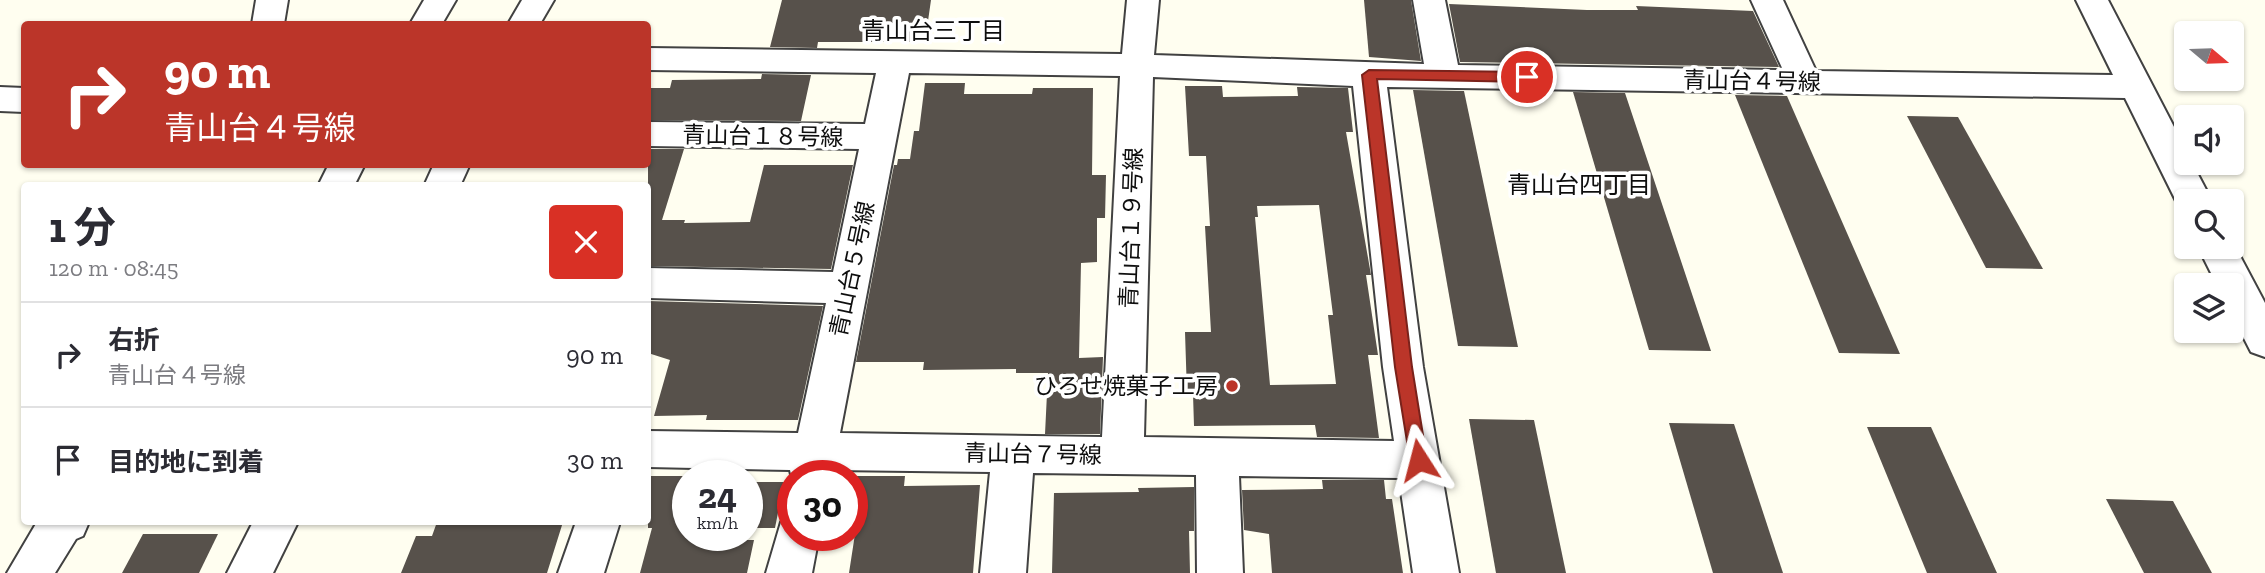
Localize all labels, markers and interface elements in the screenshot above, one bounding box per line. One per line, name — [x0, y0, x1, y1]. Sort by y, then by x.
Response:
district label: 青山台三丁目 — [861, 16, 1005, 45]
north arrow — [2174, 21, 2244, 91]
map controls — [2174, 21, 2244, 343]
text: 90 m — [164, 42, 271, 101]
pin — [1497, 47, 1557, 107]
icon: right — [49, 49, 140, 140]
icon: arrive — [1508, 58, 1546, 96]
street label: 青山台４号線 — [1683, 66, 1821, 96]
button: sound — [2174, 105, 2244, 175]
text: 青山台４号線 — [164, 109, 356, 147]
street label: 青山台１８号線 — [682, 121, 844, 151]
street label: 青山台１９号線 — [1114, 147, 1148, 309]
district label: 青山台四丁目 — [1507, 170, 1651, 199]
button: search — [2174, 189, 2244, 259]
street label: 青山台５号線 — [824, 199, 880, 339]
text: 1 分 — [49, 202, 116, 253]
button: close — [549, 205, 623, 279]
text: 120 m · 08:45 — [49, 254, 178, 282]
button: layers — [2174, 273, 2244, 343]
text: 右折 — [108, 324, 160, 356]
icon: right — [49, 336, 87, 374]
text: 90 m — [566, 339, 623, 371]
text: 青山台４号線 — [108, 361, 246, 389]
place label: ひろせ焼菓子工房 — [1034, 372, 1218, 400]
marker: ひろせ焼菓子工房 — [1224, 378, 1240, 394]
position arrow — [1382, 423, 1456, 497]
street label: 青山台７号線 — [964, 439, 1102, 469]
icon: arrive — [49, 441, 87, 479]
text: 30 m — [567, 444, 623, 476]
text: 目的地に到着 — [108, 446, 264, 478]
speed limit sign: 30 — [777, 460, 868, 551]
text: 24 — [698, 475, 737, 517]
text: km/h — [697, 512, 738, 534]

